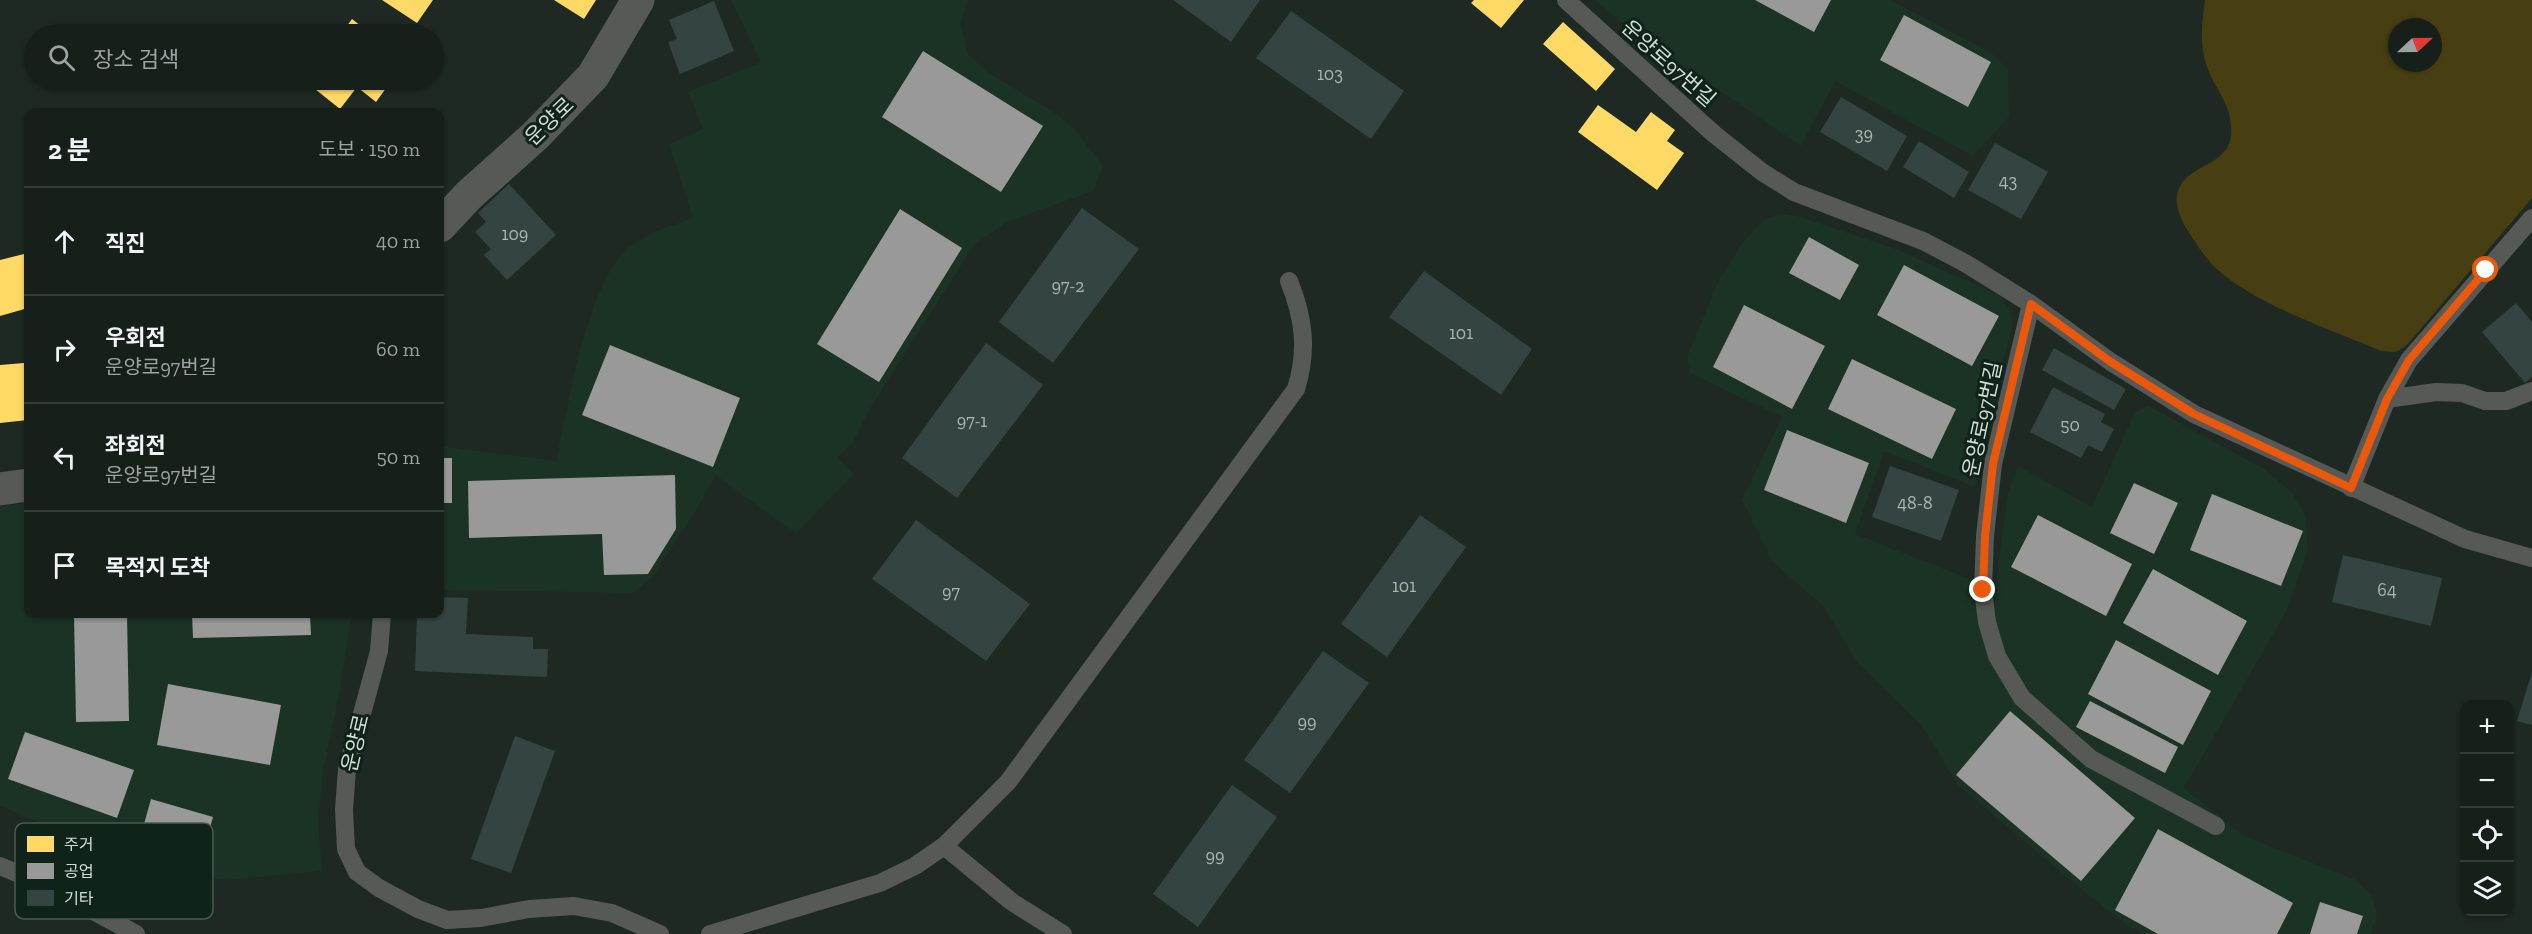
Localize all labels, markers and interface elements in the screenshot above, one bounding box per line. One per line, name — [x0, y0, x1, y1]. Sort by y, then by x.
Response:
street label: 운양로97번길 — [1617, 14, 1721, 112]
north arrow — [2388, 18, 2442, 72]
search box — [24, 24, 444, 90]
icon: search — [45, 41, 78, 74]
text: 장소 검색 — [93, 46, 179, 73]
house number: 103 — [1317, 63, 1343, 85]
street label: 운양로 — [519, 92, 579, 150]
house number: 39 — [1855, 123, 1873, 145]
text: 2 분 — [48, 134, 91, 166]
text: 도보 · 150 m — [318, 137, 420, 161]
house number: 43 — [1999, 170, 2017, 192]
house number: 109 — [502, 223, 528, 245]
icon: ahead — [48, 225, 81, 258]
text: 40 m — [376, 229, 420, 253]
text: 직진 — [105, 230, 145, 257]
route start — [2472, 256, 2498, 282]
house number: 97-2 — [1052, 275, 1084, 297]
house number: 101 — [1449, 322, 1473, 344]
text: 우회전 — [105, 324, 166, 351]
icon: right — [48, 333, 81, 366]
text: 60 m — [376, 337, 420, 361]
text: 운양로97번길 — [105, 355, 217, 379]
street label: 운양로97번길 — [1958, 359, 2006, 479]
house number: 97-1 — [957, 410, 987, 432]
house number: 50 — [2060, 414, 2080, 436]
text: 좌회전 — [105, 432, 166, 459]
icon: left — [48, 441, 81, 474]
text: 50 m — [376, 445, 420, 469]
text: 운양로97번길 — [105, 463, 217, 487]
house number: 48-8 — [1897, 492, 1933, 514]
icon: arrive — [48, 549, 81, 582]
text: 목적지 도착 — [105, 554, 210, 581]
house number: 101 — [1392, 575, 1416, 597]
route end — [1969, 576, 1995, 602]
house number: 64 — [2377, 579, 2397, 601]
house number: 97 — [942, 581, 961, 603]
map controls — [2460, 700, 2514, 916]
button: + — [2460, 700, 2514, 754]
house number: 99 — [1297, 711, 1317, 733]
street label: 운양로 — [336, 712, 374, 774]
button: − — [2460, 754, 2514, 808]
button: locate — [2460, 808, 2514, 862]
legend — [15, 823, 213, 919]
text: 주거 — [64, 835, 93, 854]
house number: 99 — [1205, 845, 1225, 867]
text: 공업 — [64, 862, 93, 881]
button: layers — [2460, 862, 2514, 916]
text: 기타 — [64, 889, 94, 908]

